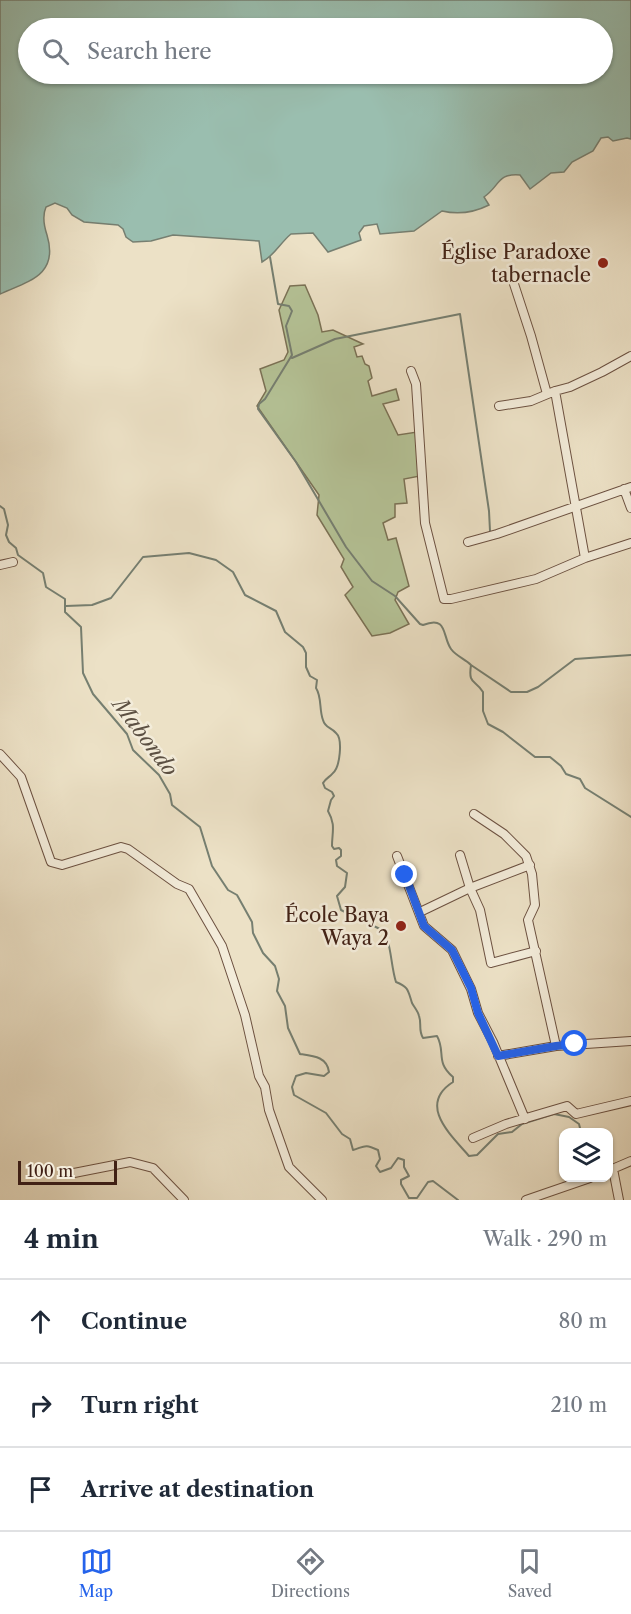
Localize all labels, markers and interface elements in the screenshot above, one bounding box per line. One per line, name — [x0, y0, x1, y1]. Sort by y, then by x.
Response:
search box — [18, 18, 613, 84]
icon: search — [39, 35, 72, 68]
text: Search here — [87, 38, 212, 65]
place label: Église Paradoxe tabernacle — [441, 239, 591, 287]
marker: Église Paradoxe tabernacle — [596, 256, 610, 270]
water label: Mabondo — [106, 690, 183, 781]
route end — [391, 861, 417, 887]
place label: École Baya Waya 2 — [285, 902, 389, 950]
marker: École Baya Waya 2 — [394, 919, 408, 933]
route start — [561, 1030, 587, 1056]
map controls — [559, 1128, 613, 1182]
button: layers — [559, 1128, 613, 1182]
scale bar — [18, 1158, 117, 1186]
text: 100 m — [27, 1161, 73, 1181]
text: 4 min — [24, 1223, 99, 1255]
text: Walk · 290 m — [483, 1227, 607, 1251]
icon: ahead — [24, 1305, 57, 1338]
text: Continue — [81, 1308, 187, 1335]
text: 80 m — [559, 1309, 607, 1333]
icon: right — [24, 1389, 57, 1422]
text: Turn right — [81, 1392, 199, 1419]
text: 210 m — [550, 1393, 607, 1417]
icon: arrive — [24, 1473, 57, 1506]
text: Arrive at destination — [81, 1476, 314, 1503]
tab: Map — [79, 1545, 113, 1601]
tab: Directions — [271, 1545, 350, 1601]
tab: Saved — [508, 1545, 552, 1601]

